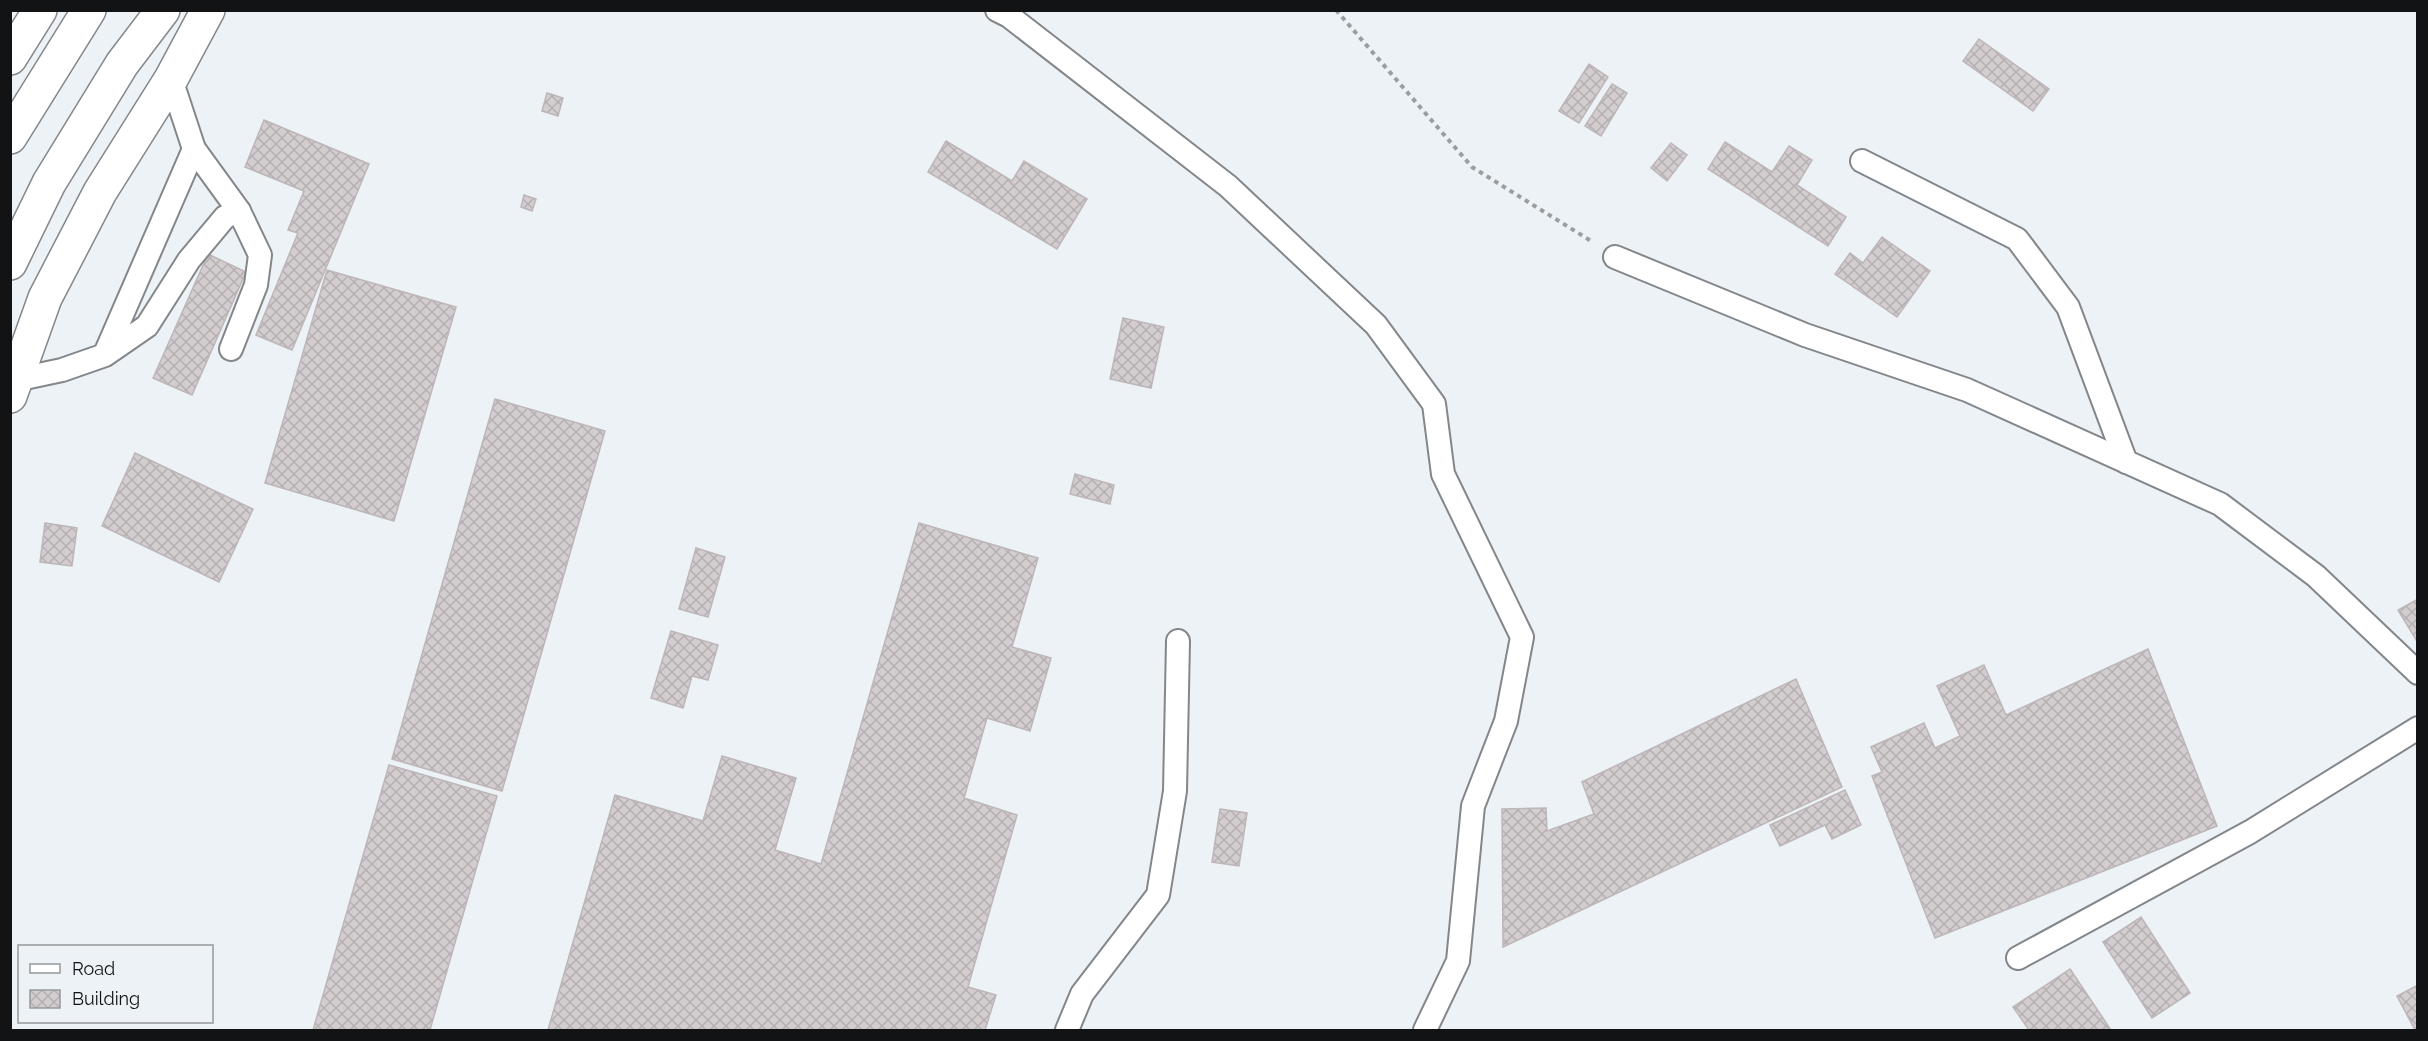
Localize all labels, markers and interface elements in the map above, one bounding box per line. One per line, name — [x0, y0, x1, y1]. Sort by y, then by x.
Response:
legend — [18, 945, 213, 1023]
text: Road — [72, 958, 115, 979]
text: Building — [72, 988, 140, 1009]

